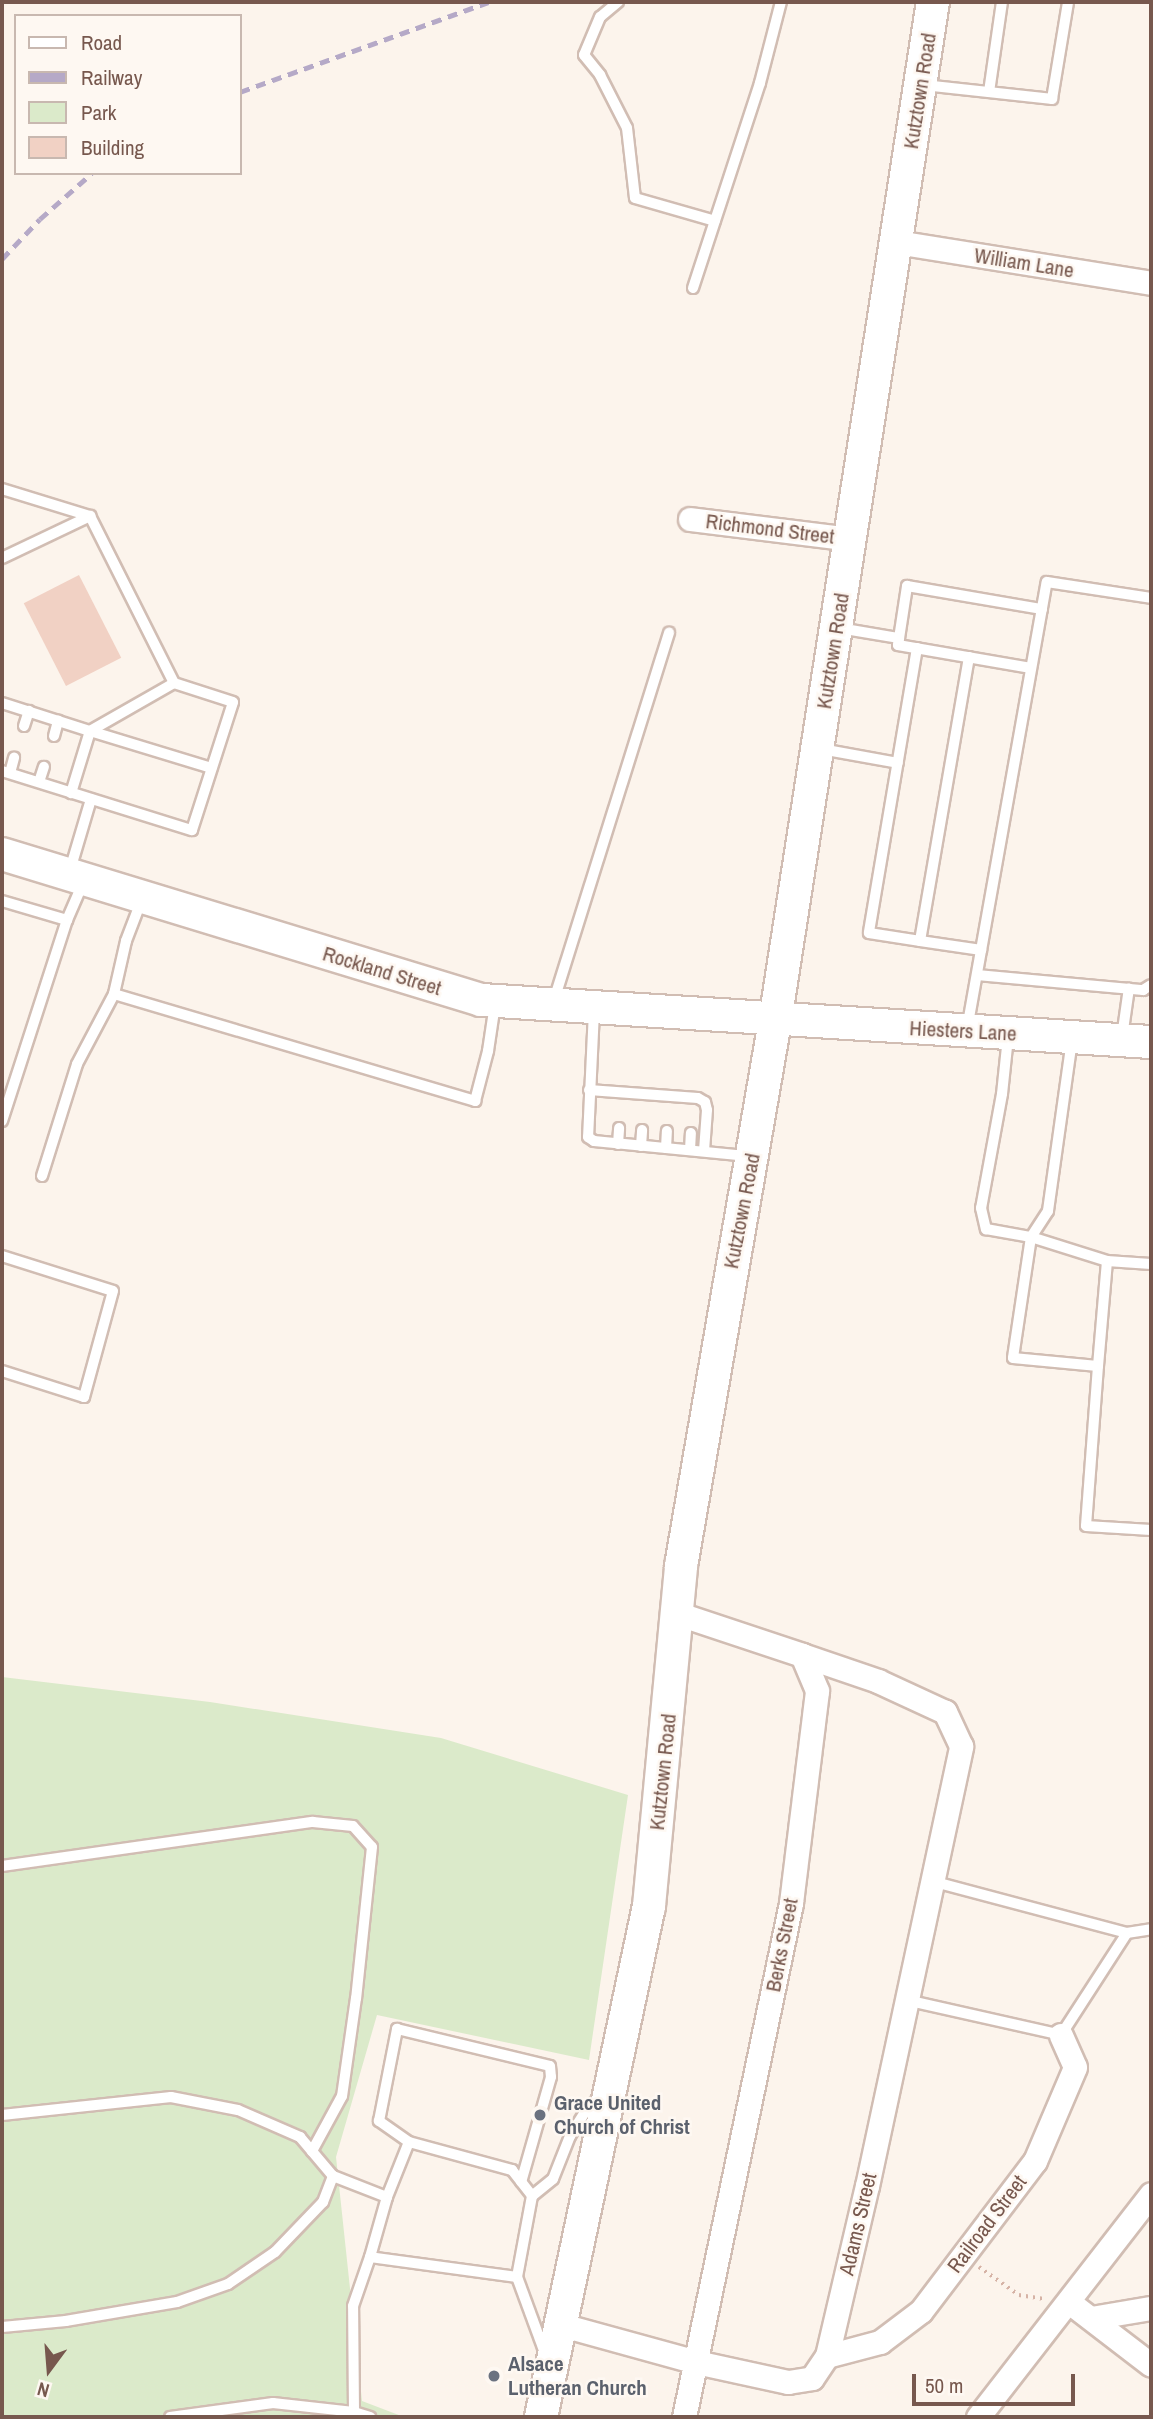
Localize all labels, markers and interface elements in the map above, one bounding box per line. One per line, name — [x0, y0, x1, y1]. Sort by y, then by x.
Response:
legend — [14, 14, 242, 175]
text: Road — [81, 28, 122, 57]
street label: Kutztown Road — [898, 31, 942, 151]
text: Railway — [81, 63, 142, 92]
text: Park — [81, 98, 116, 127]
text: Building — [81, 133, 144, 162]
street label: William Lane — [972, 243, 1076, 283]
street label: Richmond Street — [704, 509, 836, 549]
street label: Kutztown Road — [811, 591, 855, 711]
street label: Rockland Street — [320, 941, 444, 1001]
street label: Hiesters Lane — [909, 1016, 1017, 1046]
street label: Kutztown Road — [718, 1151, 766, 1271]
street label: Kutztown Road — [644, 1713, 682, 1831]
street label: Berks Street — [761, 1896, 803, 1994]
place label: Grace United Church of Christ — [554, 2090, 690, 2140]
marker: Grace United Church of Christ — [532, 2107, 548, 2123]
street label: Adams Street — [834, 2170, 882, 2278]
street label: Railroad Street — [942, 2170, 1032, 2278]
north arrow — [14, 2335, 84, 2405]
place label: Alsace Lutheran Church — [508, 2351, 647, 2401]
scale bar — [915, 2360, 1078, 2404]
marker: Alsace Lutheran Church — [486, 2368, 502, 2384]
text: 50 m — [925, 2371, 963, 2400]
text: N — [34, 2376, 52, 2404]

